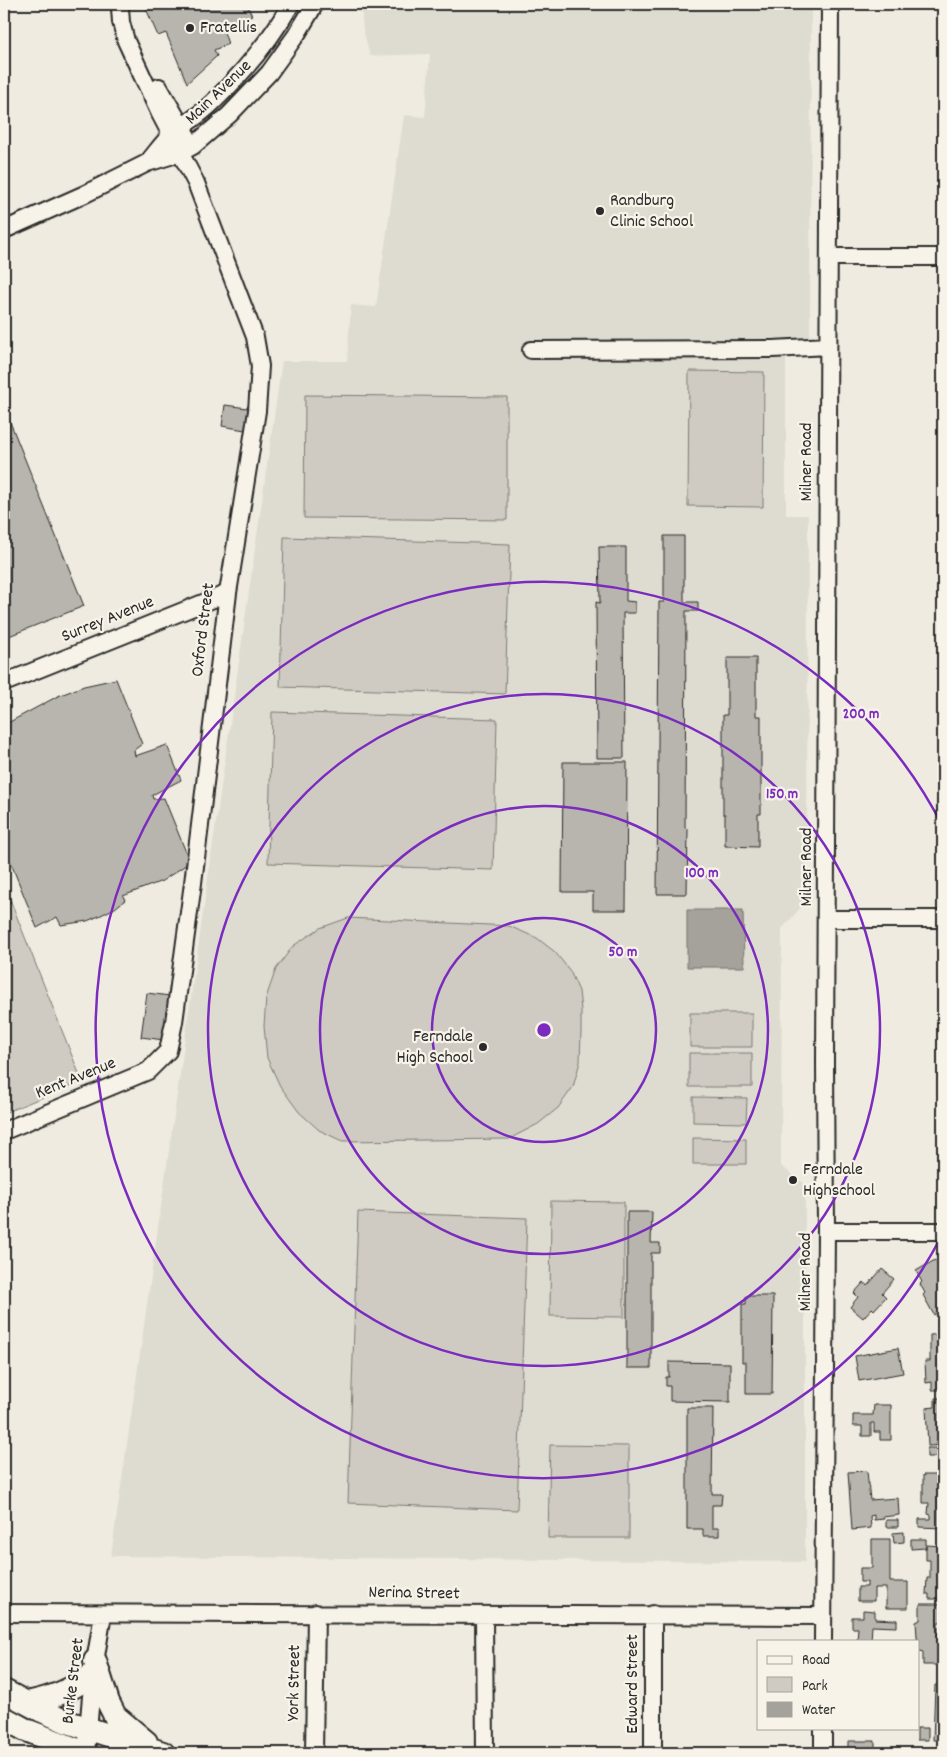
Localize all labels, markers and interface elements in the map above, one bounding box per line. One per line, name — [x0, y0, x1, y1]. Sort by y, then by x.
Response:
place label: Fratellis — [200, 16, 257, 41]
marker: Fratellis — [184, 22, 196, 34]
street label: Main Avenue — [180, 55, 258, 131]
place label: Randburg Clinic School — [610, 189, 694, 235]
marker: Randburg Clinic School — [594, 205, 606, 217]
street label: Milner Road — [795, 423, 820, 501]
street label: Oxford Street — [186, 581, 222, 678]
street label: Surrey Avenue — [58, 590, 158, 650]
text: 200 m — [843, 704, 879, 726]
text: 150 m — [766, 784, 798, 806]
street label: Milner Road — [795, 828, 820, 906]
text: 100 m — [685, 863, 719, 885]
text: 50 m — [609, 942, 637, 964]
centre of rings — [535, 1021, 553, 1039]
place label: Ferndale High School — [397, 1025, 474, 1071]
marker: Ferndale High School — [477, 1041, 489, 1053]
street label: Kent Avenue — [32, 1052, 120, 1106]
place label: Ferndale Highschool — [803, 1158, 876, 1204]
marker: Ferndale Highschool — [787, 1174, 799, 1186]
street label: Milner Road — [794, 1233, 819, 1311]
street label: Nerina Street — [368, 1581, 460, 1607]
street label: Edward Street — [621, 1634, 646, 1734]
street label: Burke Street — [56, 1636, 92, 1725]
legend — [757, 1640, 920, 1730]
street label: York Street — [282, 1644, 308, 1721]
text: Road — [802, 1650, 830, 1672]
text: Park — [802, 1676, 828, 1698]
text: Water — [802, 1700, 836, 1722]

